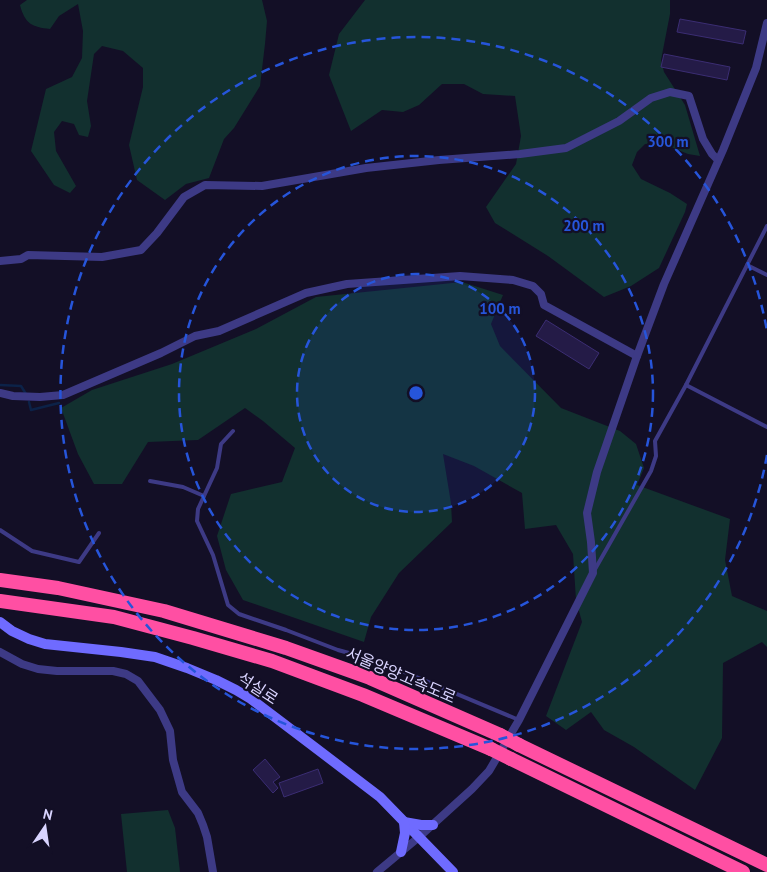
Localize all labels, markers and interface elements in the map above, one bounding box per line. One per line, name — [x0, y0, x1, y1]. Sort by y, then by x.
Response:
text: 300 m — [647, 132, 689, 151]
text: 200 m — [563, 216, 605, 235]
text: 100 m — [479, 299, 521, 318]
centre of rings — [407, 384, 425, 402]
street label: 서울양양고속도로 — [343, 643, 459, 707]
street label: 석실로 — [234, 668, 282, 709]
north arrow — [20, 802, 70, 852]
text: N — [41, 805, 54, 824]

